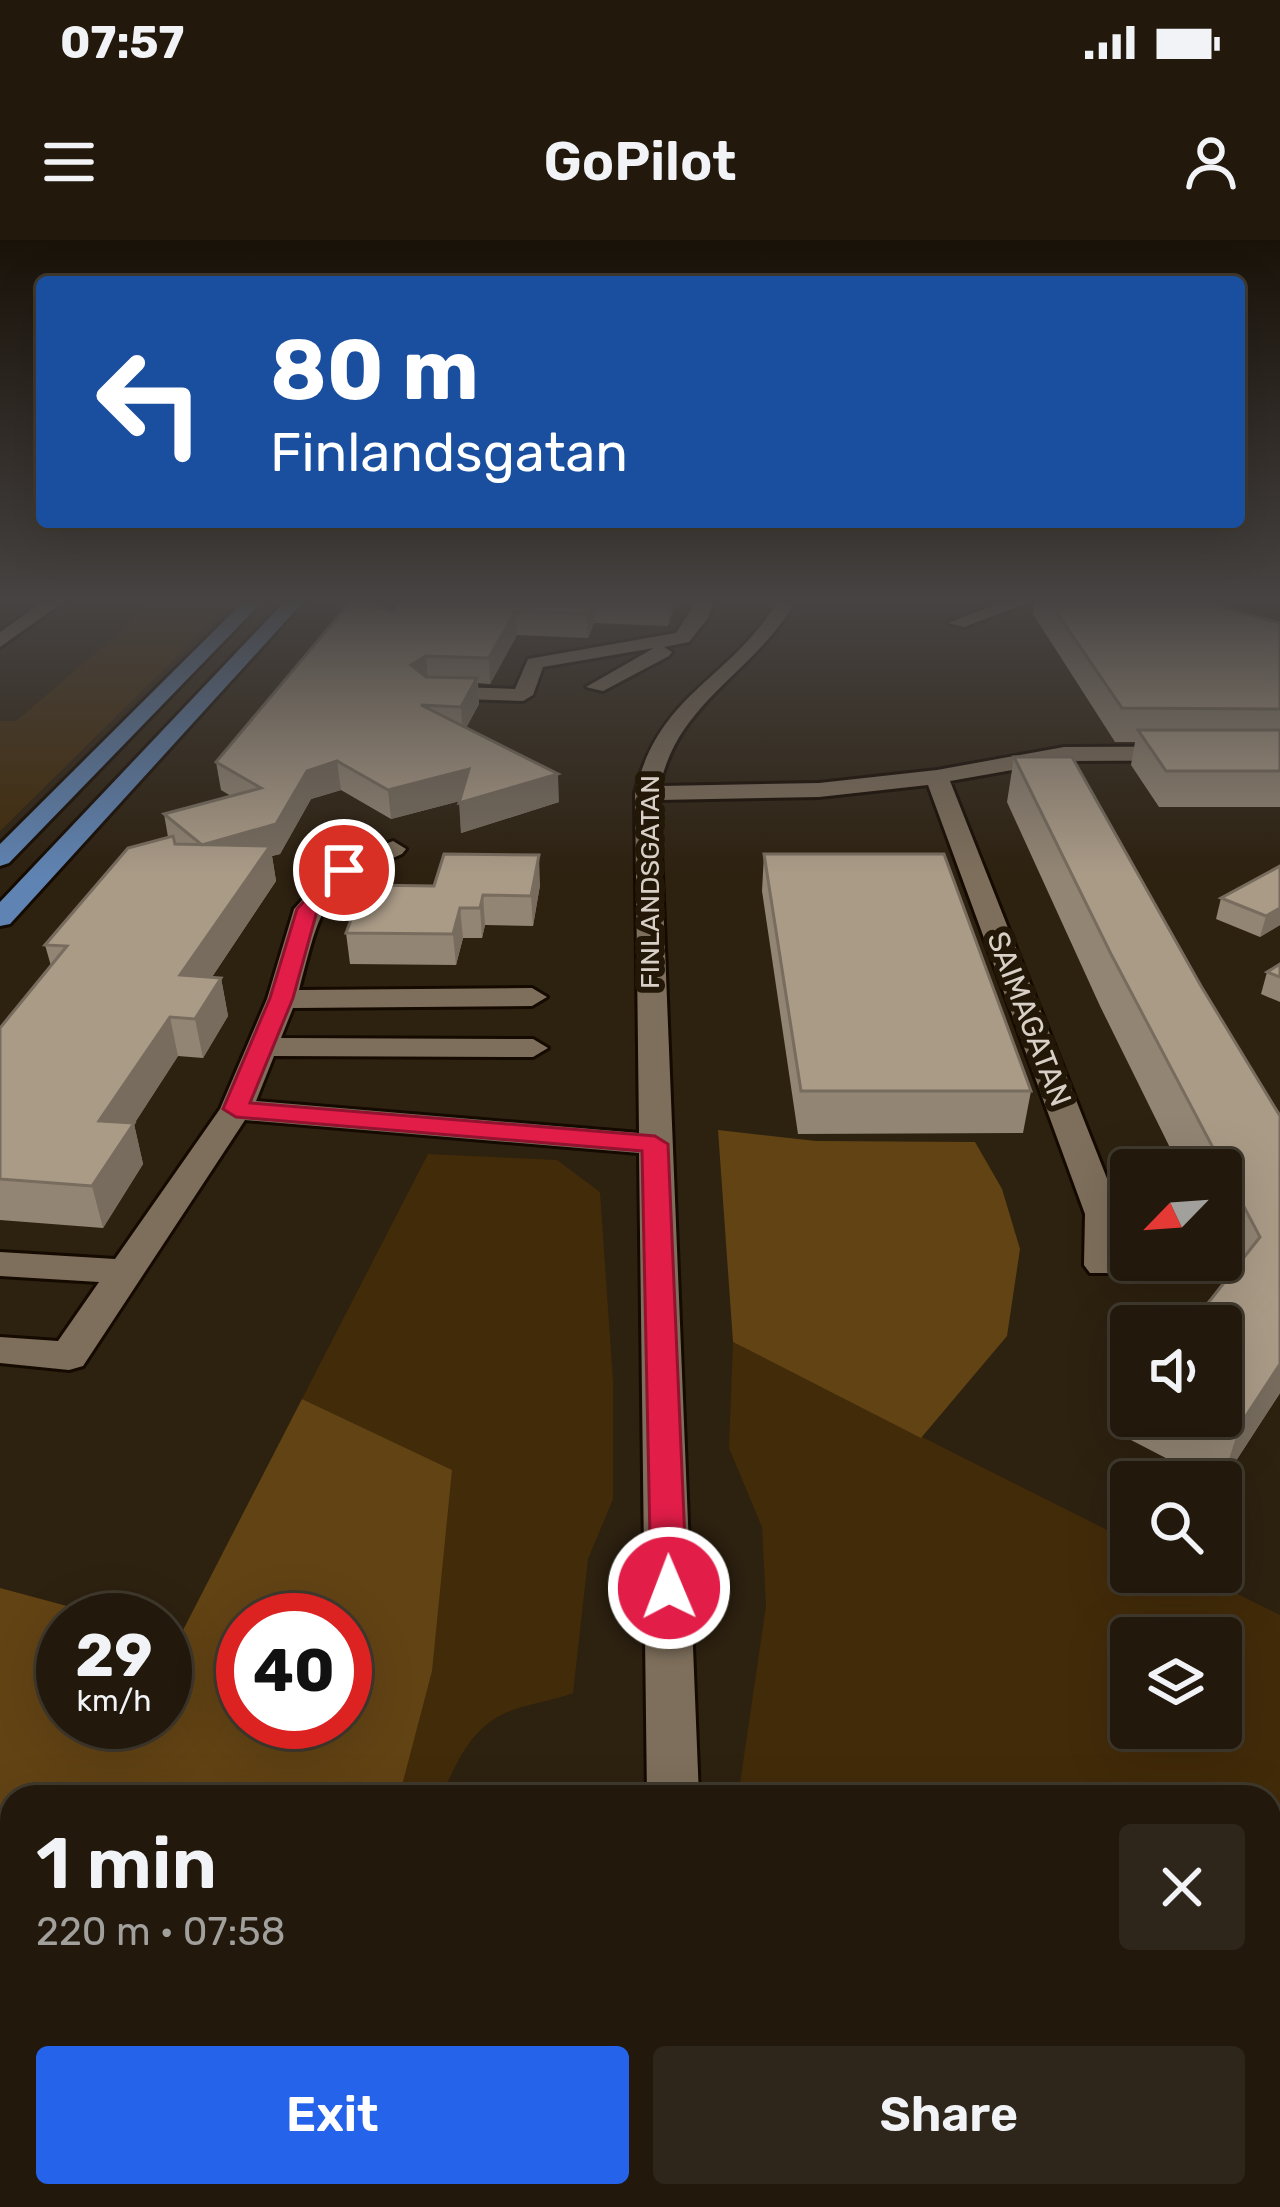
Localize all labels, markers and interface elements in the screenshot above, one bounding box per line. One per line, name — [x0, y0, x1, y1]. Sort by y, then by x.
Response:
text: 07:57 — [60, 16, 184, 69]
icon: menu — [36, 129, 102, 195]
icon: person — [1178, 129, 1244, 195]
text: GoPilot — [544, 130, 736, 194]
text: 80 m — [270, 320, 479, 420]
icon: left — [72, 324, 228, 480]
text: Finlandsgatan — [270, 421, 628, 485]
street label: FINLANDSGATAN — [634, 775, 666, 989]
pin — [293, 819, 395, 921]
icon: arrive — [311, 837, 377, 903]
street label: SAIMAGATAN — [979, 927, 1079, 1111]
north arrow — [1110, 1149, 1242, 1281]
map controls — [1110, 1149, 1242, 1749]
button: sound — [1110, 1305, 1242, 1437]
button: search — [1110, 1461, 1242, 1593]
position arrow — [606, 1525, 732, 1651]
speed limit sign: 40 — [216, 1593, 372, 1749]
button: layers — [1110, 1617, 1242, 1749]
text: 29 — [75, 1620, 153, 1691]
text: km/h — [77, 1683, 151, 1719]
text: 1 min — [36, 1821, 217, 1906]
button: close — [1119, 1824, 1245, 1950]
text: 220 m · 07:58 — [36, 1909, 285, 1955]
button: Exit — [36, 2046, 629, 2184]
button: Share — [653, 2046, 1245, 2184]

